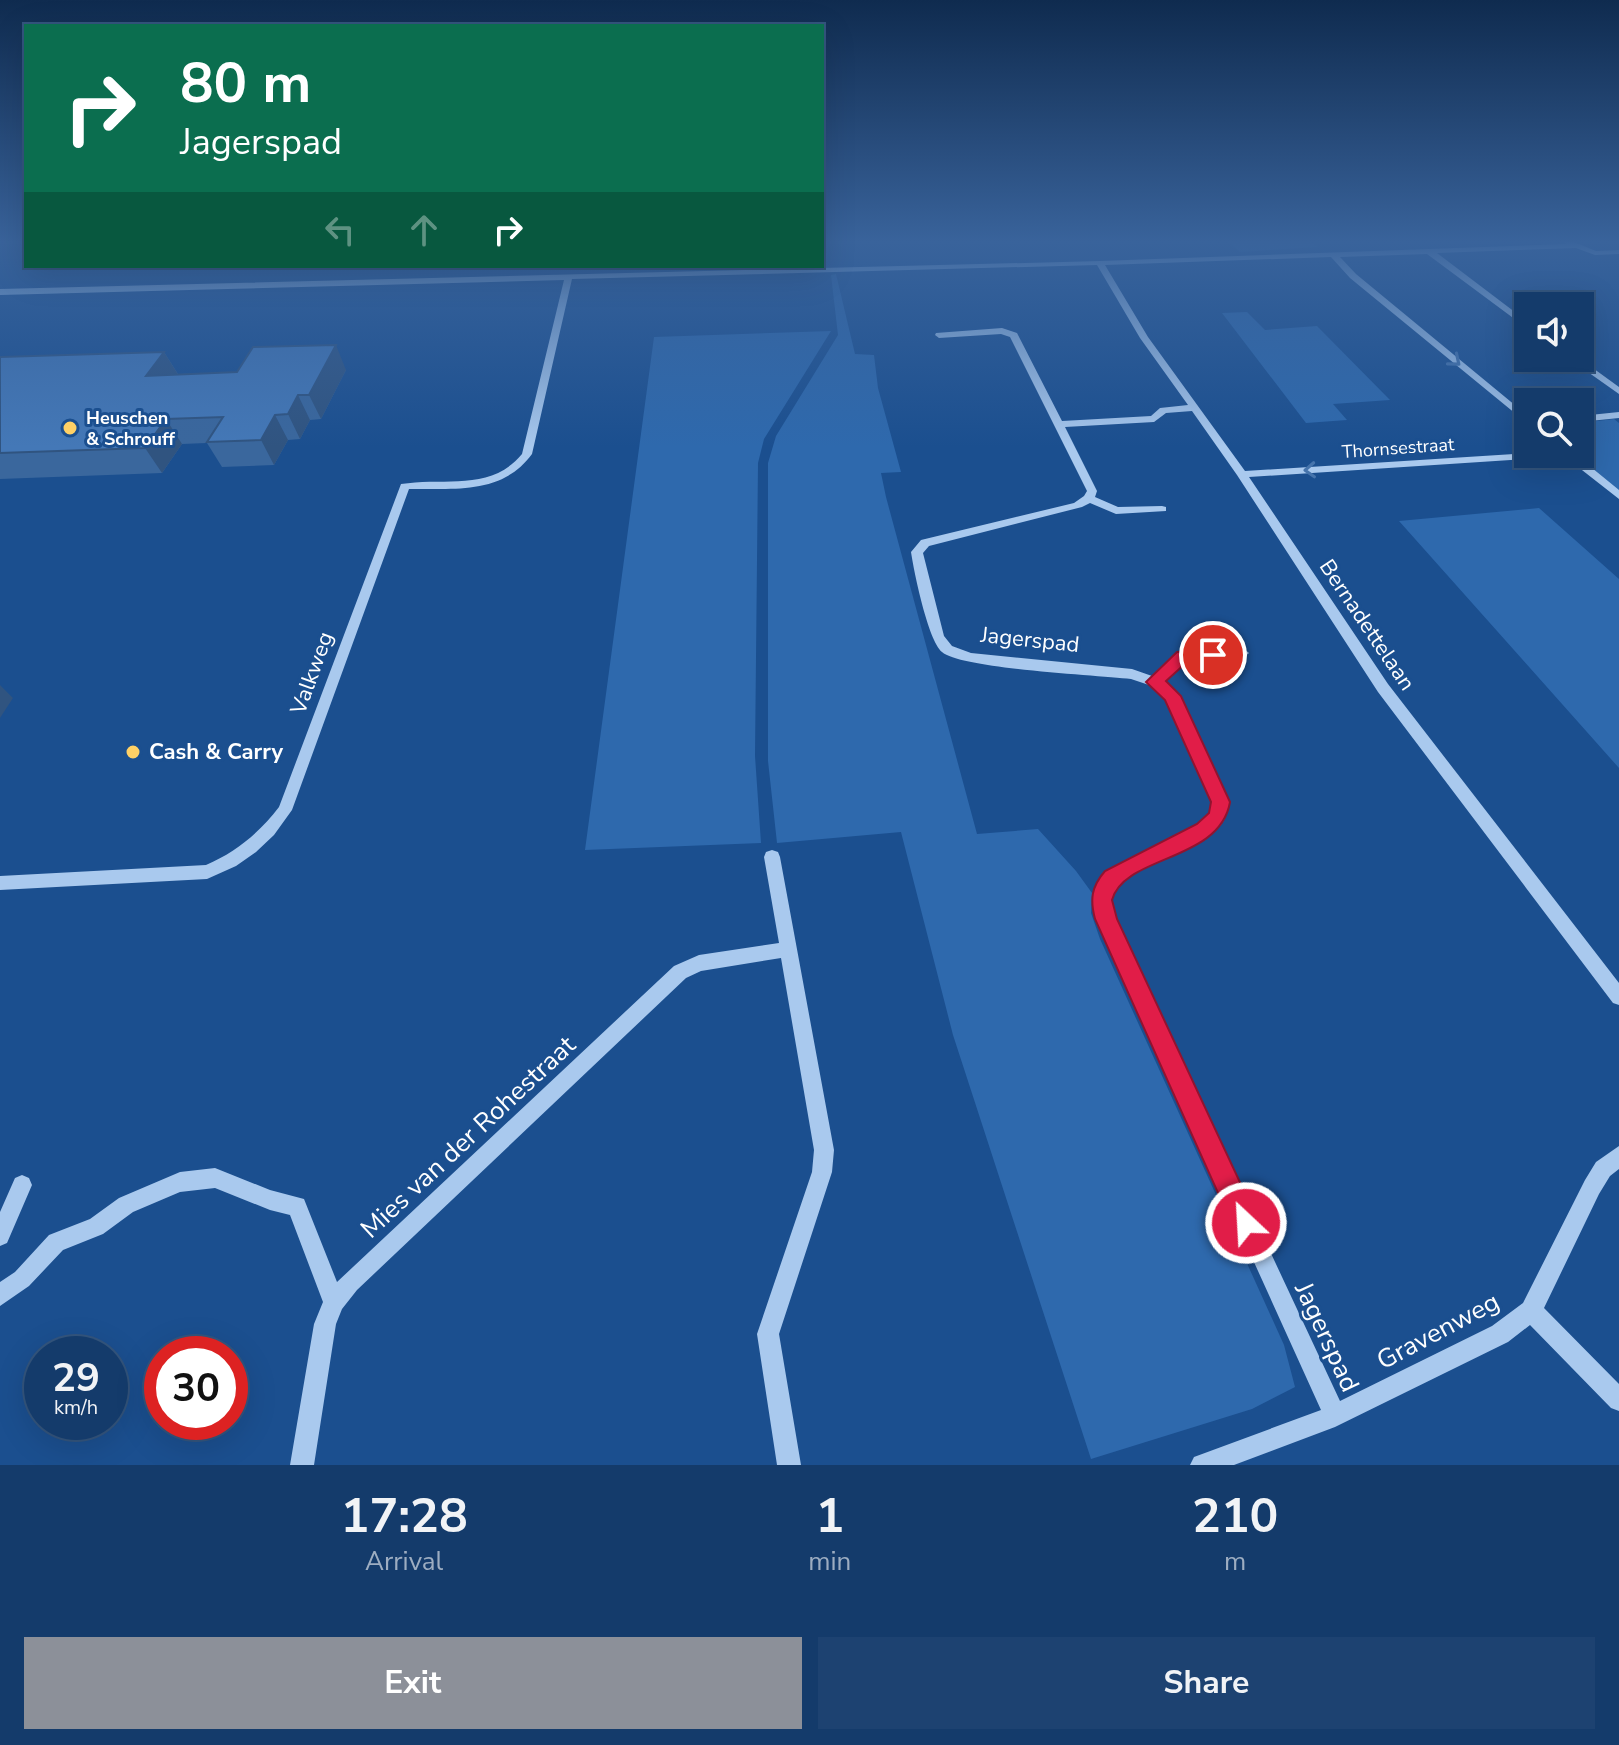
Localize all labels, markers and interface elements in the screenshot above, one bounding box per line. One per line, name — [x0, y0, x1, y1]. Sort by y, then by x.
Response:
text: 80 m — [180, 45, 311, 122]
icon: right — [48, 56, 152, 160]
text: Jagerspad — [180, 118, 342, 167]
icon: left — [318, 208, 362, 252]
icon: ahead — [402, 208, 446, 252]
icon: right — [486, 208, 530, 252]
map controls — [1514, 292, 1594, 468]
button: sound — [1514, 292, 1594, 372]
one-way arrow — [1446, 351, 1460, 366]
button: search — [1514, 388, 1594, 468]
place label: Heuschen & Schrouff — [86, 406, 175, 451]
marker: Heuschen & Schrouff — [61, 419, 79, 437]
street label: Thornsestraat — [1341, 432, 1456, 464]
one-way arrow — [1303, 461, 1316, 478]
street label: Bernadettelaan — [1312, 554, 1422, 696]
street label: Jagerspad — [978, 620, 1081, 660]
pin — [1179, 621, 1247, 689]
street label: Valkweg — [283, 628, 341, 719]
icon: arrive — [1191, 633, 1235, 677]
place label: Cash & Carry — [149, 737, 284, 767]
marker: Cash & Carry — [124, 743, 142, 761]
street label: Mies van der Rohestraat — [353, 1027, 584, 1246]
position arrow — [1204, 1181, 1288, 1265]
street label: Jagerspad — [1286, 1276, 1368, 1397]
street label: Gravenweg — [1371, 1284, 1505, 1378]
speed limit sign: 30 — [144, 1336, 248, 1440]
text: 29 — [52, 1351, 100, 1405]
text: km/h — [54, 1394, 98, 1421]
text: 17:28 — [341, 1483, 468, 1549]
text: 1 — [815, 1483, 844, 1549]
text: 210 — [1192, 1483, 1278, 1549]
text: Arrival — [365, 1544, 443, 1579]
text: min — [808, 1544, 851, 1579]
text: m — [1224, 1544, 1246, 1579]
button: Exit — [24, 1637, 802, 1729]
button: Share — [818, 1637, 1595, 1729]

